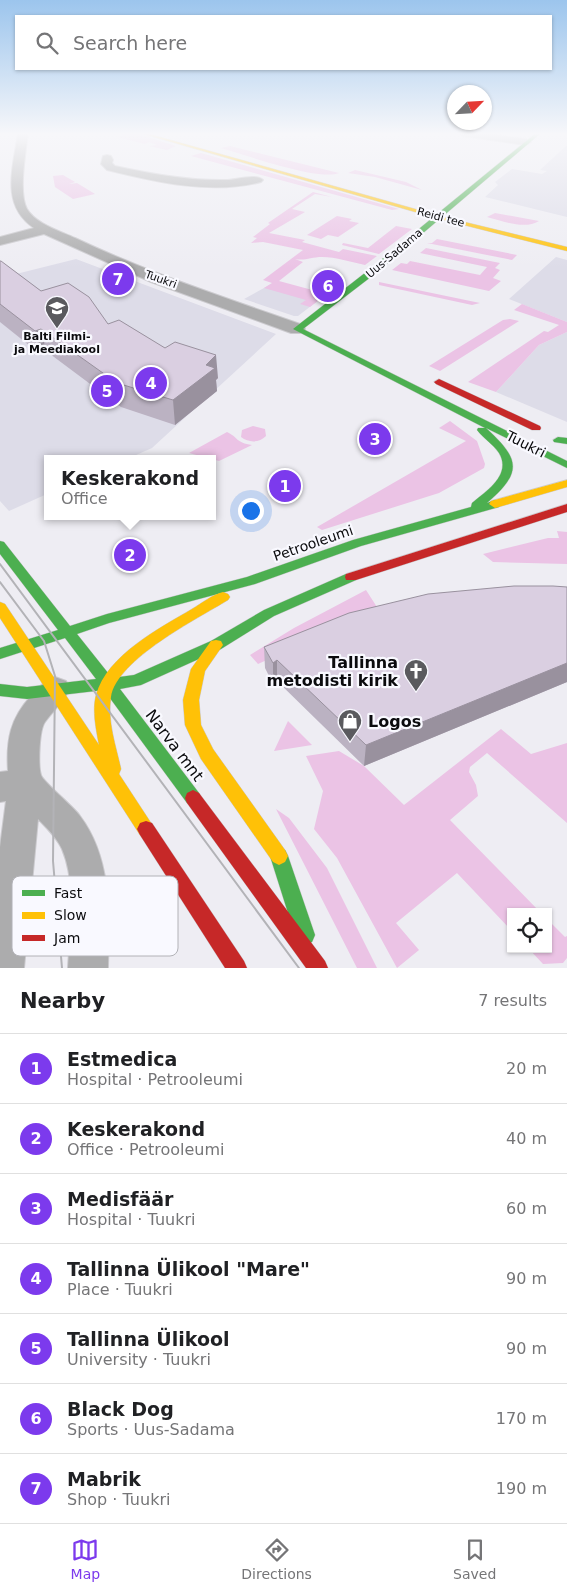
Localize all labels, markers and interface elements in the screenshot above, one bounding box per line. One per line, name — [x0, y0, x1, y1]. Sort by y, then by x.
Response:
search box — [15, 15, 552, 70]
icon: search — [33, 29, 61, 57]
text: Search here — [73, 32, 187, 54]
north arrow — [447, 85, 492, 130]
street label: Reidi tee — [416, 205, 466, 230]
street label: Uus-Sadama — [363, 226, 425, 281]
pin: 7 — [102, 260, 134, 298]
street label: Tuukri — [142, 267, 179, 291]
pin: 6 — [312, 267, 344, 305]
school or university icon: Balti Filmi- ja Meediakool — [44, 295, 70, 329]
place label: Balti Filmi- ja Meediakool — [13, 330, 100, 356]
pin: 4 — [135, 364, 167, 402]
pin: 5 — [91, 372, 123, 410]
pin: 3 — [359, 420, 391, 458]
street label: Tuukri — [503, 427, 548, 461]
popup — [44, 455, 216, 520]
text: Keskerakond — [61, 467, 199, 489]
pin: 1 — [269, 467, 301, 505]
text: Office — [61, 489, 108, 508]
your location — [238, 498, 264, 524]
street label: Petrooleumi — [271, 522, 355, 564]
pin: 2 — [114, 536, 146, 574]
place label: Tallinna metodisti kirik — [267, 653, 398, 690]
church icon: Tallinna metodisti kirik — [403, 658, 429, 692]
street label: Narva mnt — [142, 706, 208, 785]
shop icon: Logos — [337, 708, 363, 742]
place label: Logos — [368, 712, 421, 731]
legend — [12, 876, 178, 956]
text: Fast — [54, 885, 83, 901]
text: Slow — [54, 907, 87, 923]
map controls — [507, 908, 552, 953]
button: locate — [507, 908, 552, 953]
text: Jam — [53, 930, 80, 946]
text: Nearby — [20, 989, 105, 1013]
text: 7 results — [478, 991, 547, 1010]
text: Estmedica — [67, 1048, 177, 1070]
text: 1 — [30, 1059, 42, 1078]
text: 20 m — [506, 1059, 547, 1078]
text: Hospital · Petrooleumi — [67, 1070, 243, 1089]
text: Keskerakond — [67, 1118, 205, 1140]
text: 2 — [30, 1129, 42, 1148]
text: 40 m — [506, 1129, 547, 1148]
text: Office · Petrooleumi — [67, 1140, 224, 1159]
text: Medisfäär — [67, 1188, 174, 1210]
text: 3 — [30, 1199, 42, 1218]
text: 60 m — [506, 1199, 547, 1218]
text: Hospital · Tuukri — [67, 1210, 195, 1229]
text: Tallinna Ülikool "Mare" — [67, 1258, 310, 1280]
text: 4 — [30, 1269, 42, 1288]
text: 90 m — [506, 1269, 547, 1288]
text: Place · Tuukri — [67, 1280, 173, 1299]
text: Tallinna Ülikool — [67, 1328, 230, 1350]
text: 5 — [30, 1339, 42, 1358]
text: 90 m — [506, 1339, 547, 1358]
text: University · Tuukri — [67, 1350, 211, 1369]
text: Black Dog — [67, 1398, 174, 1420]
text: 6 — [30, 1409, 42, 1428]
text: 170 m — [496, 1409, 547, 1428]
text: Sports · Uus-Sadama — [67, 1420, 235, 1439]
text: Mabrik — [67, 1468, 141, 1490]
text: 7 — [30, 1479, 42, 1498]
text: 190 m — [496, 1479, 547, 1498]
text: Shop · Tuukri — [67, 1490, 170, 1509]
tab: Map — [71, 1536, 100, 1582]
tab: Directions — [241, 1536, 312, 1582]
tab: Saved — [453, 1536, 496, 1582]

